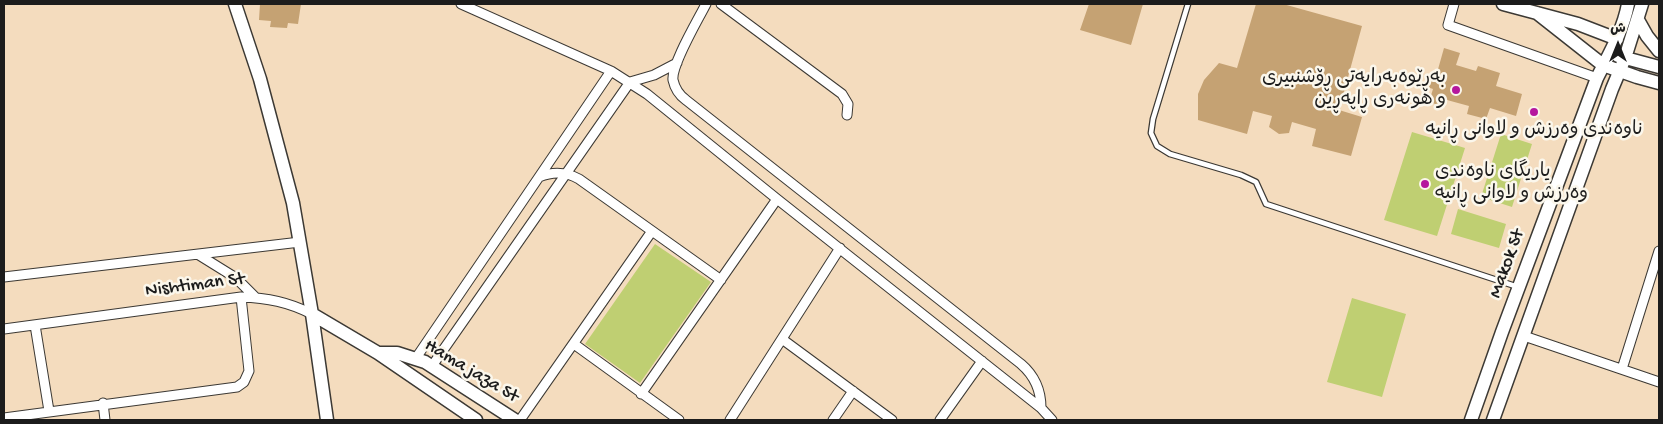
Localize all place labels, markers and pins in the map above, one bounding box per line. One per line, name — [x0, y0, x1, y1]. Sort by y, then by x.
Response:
place label: بەڕێوەبەرایەتی ڕۆشنبیری و هونەری ڕاپەڕین — [1262, 68, 1446, 112]
marker: بەڕێوەبەرایەتی ڕۆشنبیری و هونەری ڕاپەڕین — [1450, 84, 1462, 96]
marker: ناوەندی وەرزش و لاوانی ڕانیە — [1528, 106, 1540, 118]
place label: ناوەندی وەرزش و لاوانی ڕانیە — [1425, 120, 1643, 142]
place label: یاریگای ناوەندی وەرزش و لاوانی ڕانیە — [1435, 162, 1588, 206]
marker: یاریگای ناوەندی وەرزش و لاوانی ڕانیە — [1419, 178, 1431, 190]

